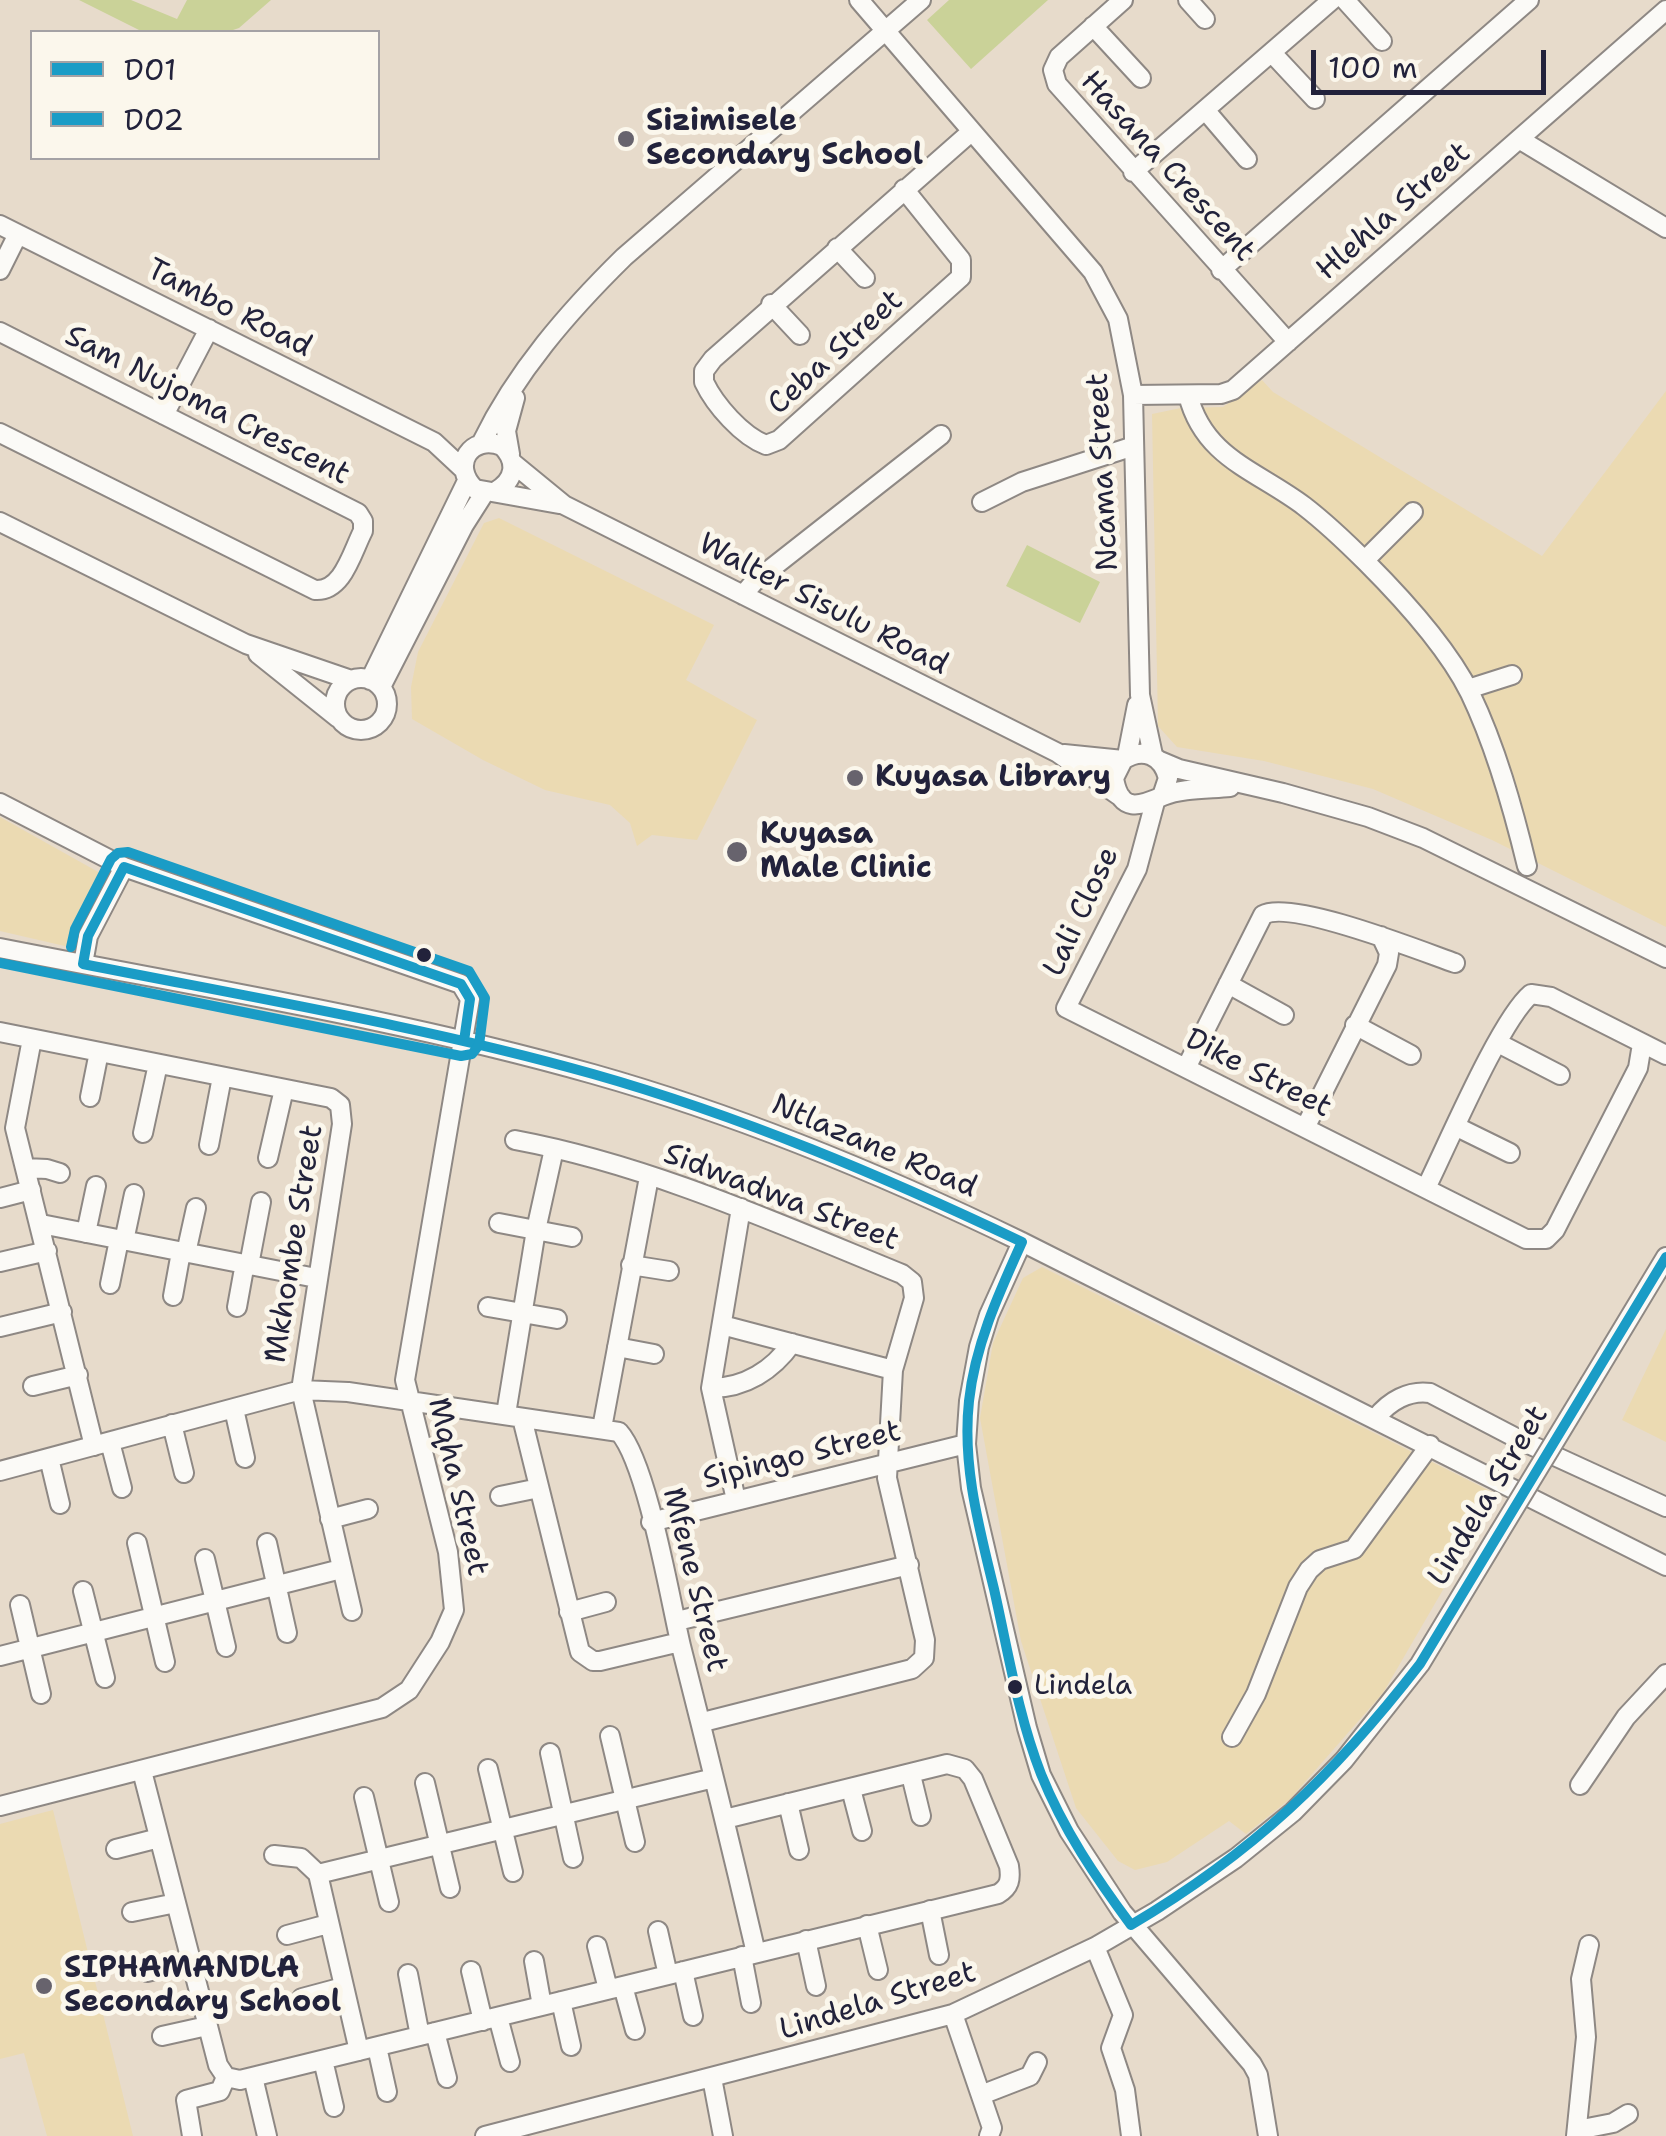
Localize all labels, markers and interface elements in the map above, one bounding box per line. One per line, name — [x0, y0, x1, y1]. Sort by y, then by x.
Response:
legend — [30, 30, 380, 160]
scale bar — [1316, 30, 1551, 92]
text: 100 m — [1328, 47, 1418, 88]
text: D01 — [124, 49, 176, 90]
street label: Hasana Crescent — [1072, 64, 1262, 270]
text: D02 — [124, 99, 184, 140]
place label: Sizimisele Secondary School — [646, 104, 923, 174]
marker: Sizimisele Secondary School — [615, 128, 637, 150]
street label: Hlehla Street — [1310, 135, 1478, 289]
street label: Tambo Road — [140, 252, 318, 366]
street label: Ceba Street — [761, 283, 911, 423]
street label: Sam Nujoma Crescent — [59, 318, 355, 494]
street label: Ncama Street — [1081, 372, 1127, 572]
street label: Walter Sisulu Road — [692, 526, 954, 684]
place label: Kuyasa Library — [875, 760, 1111, 796]
marker: Kuyasa Library — [844, 767, 866, 789]
place label: Kuyasa Male Clinic — [760, 817, 932, 888]
marker: Kuyasa Male Clinic — [724, 839, 750, 865]
street label: Lali Close — [1036, 842, 1128, 982]
unlabelled marker — [414, 945, 434, 965]
street label: Dike Street — [1179, 1022, 1337, 1126]
street label: Ntlazane Road — [766, 1088, 982, 1206]
street label: Mkhombe Street — [258, 1122, 332, 1366]
street label: Sidwadwa Street — [658, 1137, 904, 1259]
street label: Mqha Street — [419, 1394, 495, 1580]
street label: Lindela Street — [1421, 1400, 1557, 1592]
street label: Sipingo Street — [699, 1414, 905, 1498]
street label: Mfene Street — [654, 1484, 734, 1676]
place label: Lindela — [1034, 1670, 1132, 1704]
marker: Lindela — [1005, 1677, 1025, 1697]
place label: SIPHAMANDLA Secondary School — [64, 1951, 341, 2022]
street label: Lindela Street — [775, 1955, 981, 2049]
marker: SIPHAMANDLA Secondary School — [33, 1975, 55, 1997]

